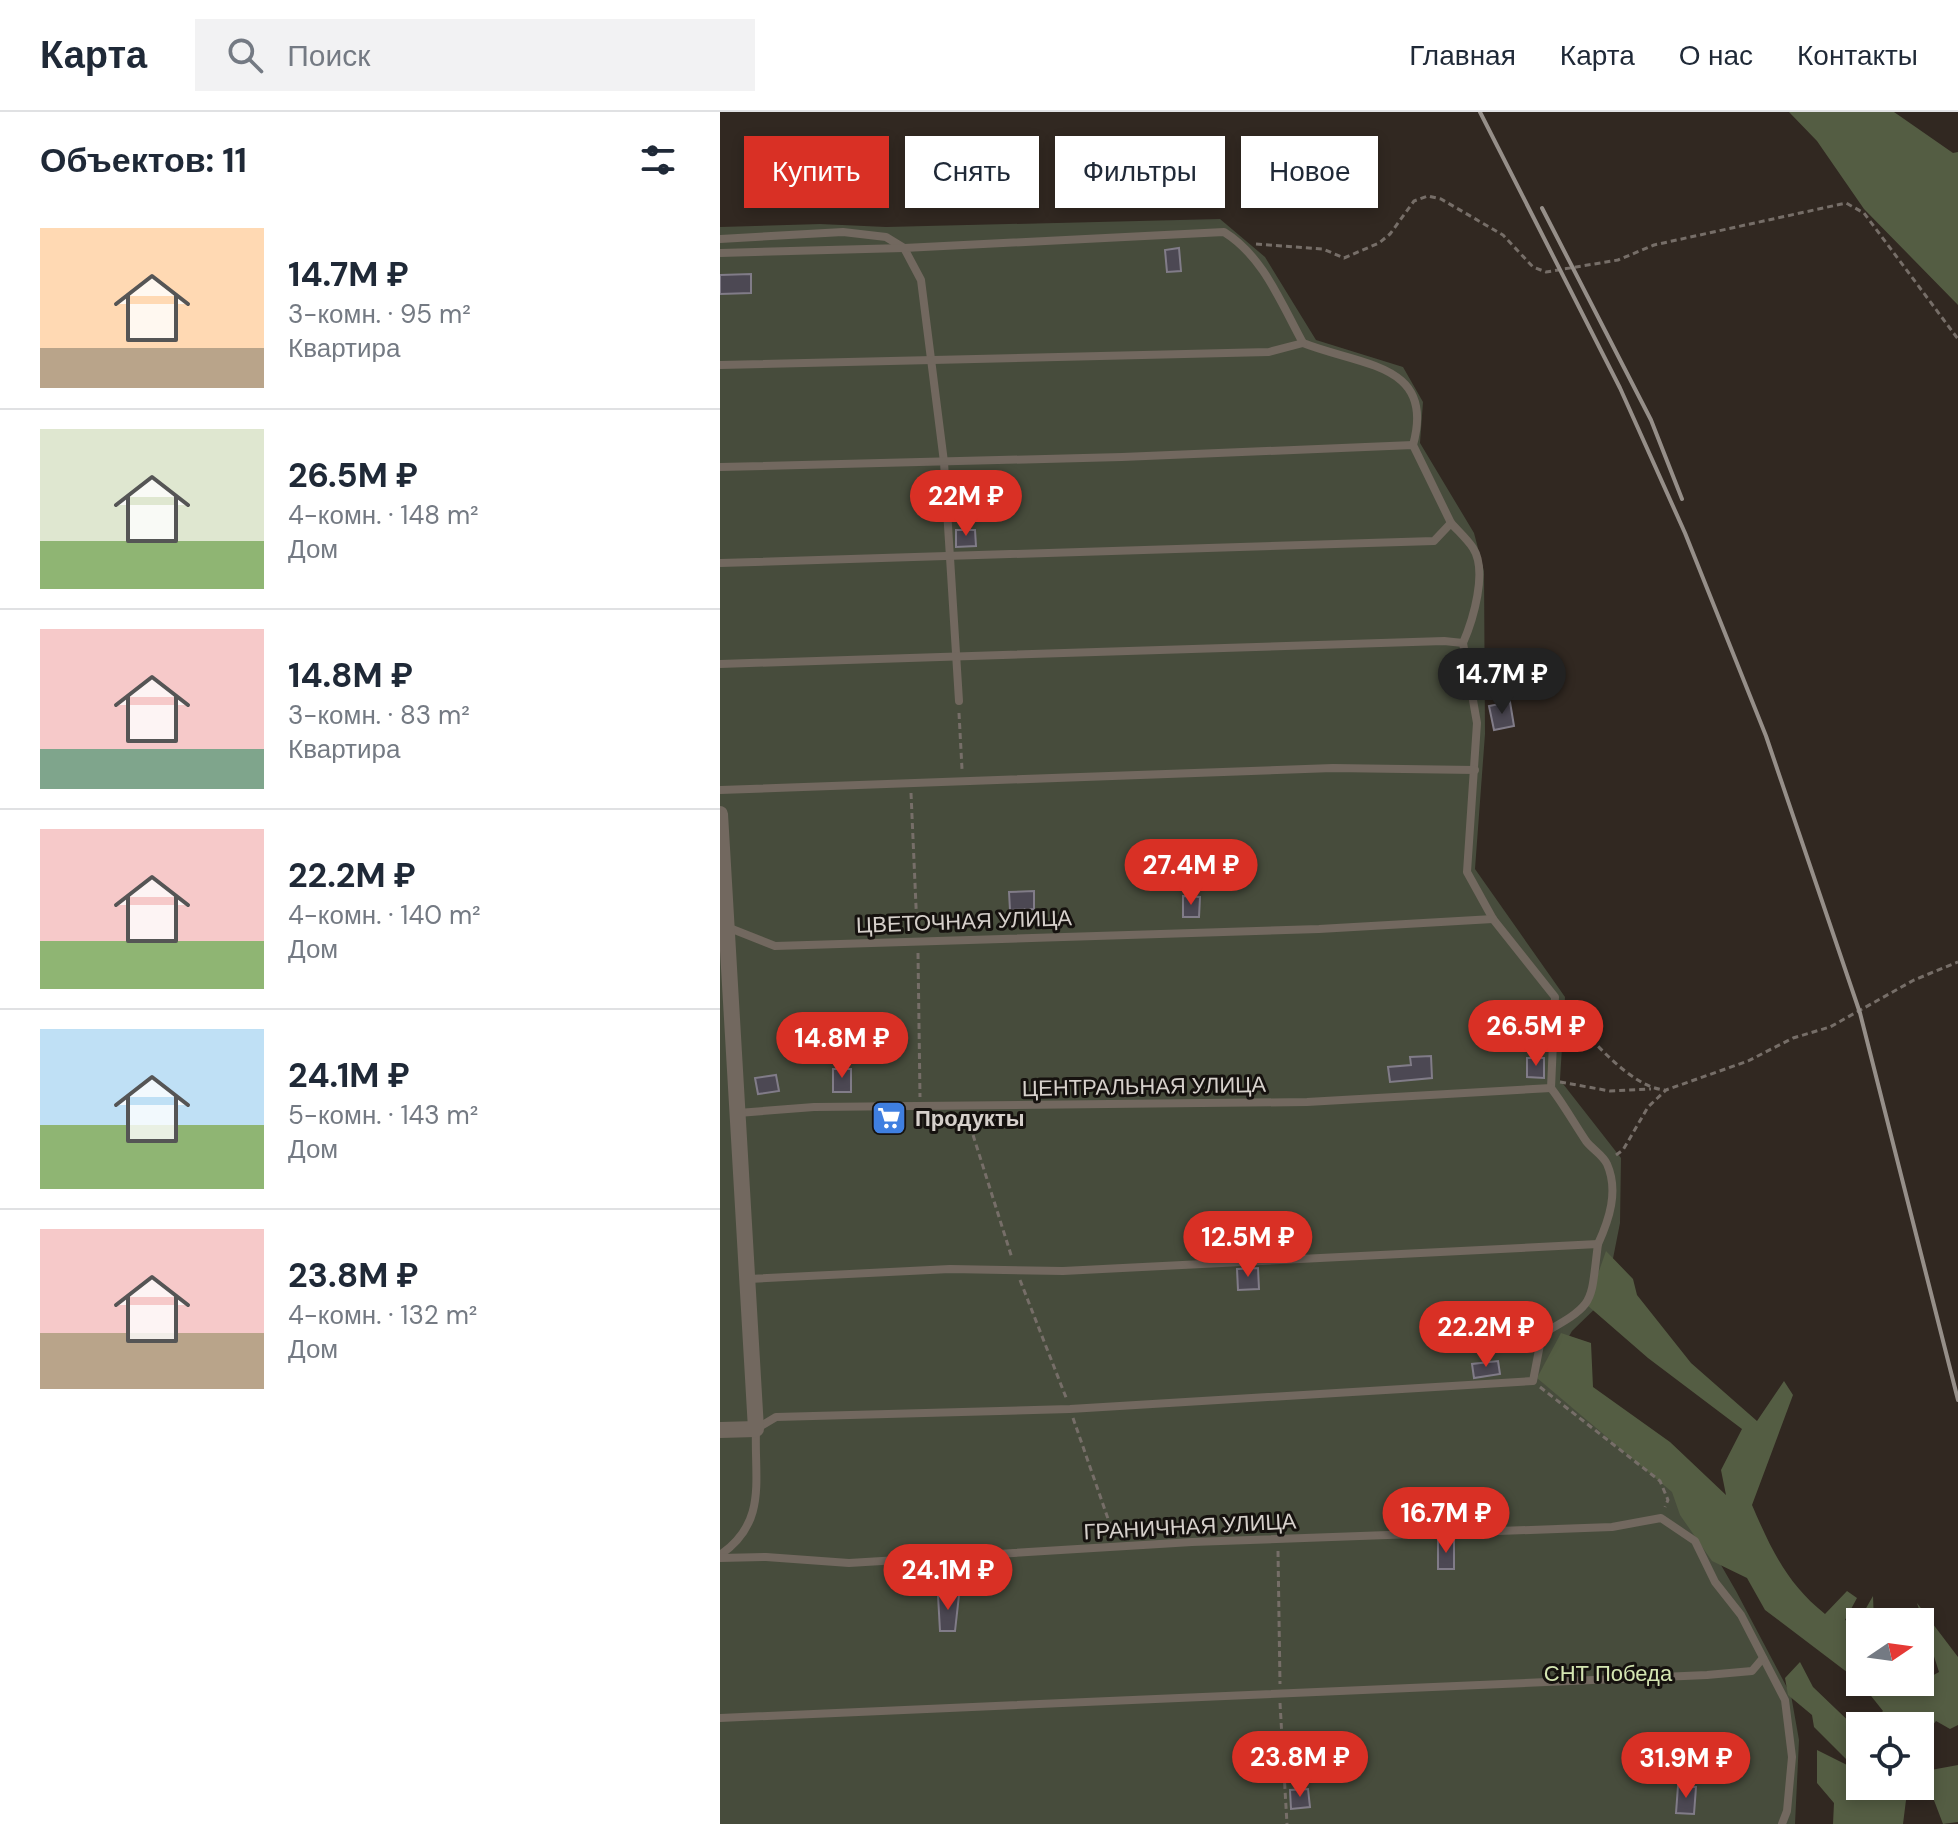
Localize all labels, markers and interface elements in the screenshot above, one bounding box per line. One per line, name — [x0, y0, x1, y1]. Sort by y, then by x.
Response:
search box — [195, 19, 755, 91]
text: Карта — [40, 30, 147, 80]
icon: search — [223, 33, 267, 77]
text: Поиск — [287, 36, 370, 75]
text: Главная — [1409, 37, 1516, 74]
text: Карта — [1560, 37, 1635, 74]
text: О нас — [1679, 37, 1753, 74]
text: Контакты — [1797, 37, 1918, 74]
chip: Купить — [744, 136, 889, 208]
chip: Снять — [905, 136, 1039, 208]
chip: Фильтры — [1055, 136, 1225, 208]
chip: Новое — [1241, 136, 1378, 208]
text: Объектов: 11 — [40, 138, 247, 183]
icon: filters — [636, 138, 680, 182]
text: 14.7M ₽ — [288, 252, 409, 297]
icon: home — [104, 260, 200, 356]
text: 3-комн. · 95 m² — [288, 297, 471, 331]
text: Квартира — [288, 331, 400, 365]
text: 26.5M ₽ — [288, 453, 418, 498]
icon: home — [104, 461, 200, 557]
pin: 22M ₽ — [910, 470, 1022, 538]
text: 22M ₽ — [928, 479, 1004, 513]
text: 4-комн. · 148 m² — [288, 498, 479, 532]
text: Дом — [288, 532, 338, 566]
pin: 14.7M ₽ — [1428, 648, 1576, 716]
text: 14.8M ₽ — [288, 653, 413, 698]
text: 14.7M ₽ — [1456, 657, 1548, 691]
icon: home — [104, 661, 200, 757]
text: 3-комн. · 83 m² — [288, 698, 470, 732]
text: Квартира — [288, 732, 400, 766]
pin: 27.4M ₽ — [1117, 839, 1265, 907]
text: 27.4M ₽ — [1143, 848, 1239, 882]
text: 22.2M ₽ — [288, 853, 416, 898]
icon: home — [104, 861, 200, 957]
text: 4-комн. · 140 m² — [288, 898, 481, 932]
street label: ЦВЕТОЧНАЯ УЛИЦА — [856, 903, 1073, 940]
text: Дом — [288, 932, 338, 966]
pin: 26.5M ₽ — [1462, 1000, 1610, 1068]
text: 26.5M ₽ — [1486, 1009, 1586, 1043]
pin: 14.8M ₽ — [768, 1012, 916, 1080]
text: 14.8M ₽ — [794, 1021, 890, 1055]
text: 24.1M ₽ — [288, 1053, 410, 1098]
icon: home — [104, 1061, 200, 1157]
street label: ЦЕНТРАЛЬНАЯ УЛИЦА — [1022, 1070, 1267, 1103]
text: 5-комн. · 143 m² — [288, 1098, 478, 1132]
supermarket icon: Продукты — [870, 1099, 908, 1137]
place label: Продукты — [915, 1104, 1024, 1133]
text: Дом — [288, 1132, 338, 1166]
pin: 12.5M ₽ — [1174, 1211, 1322, 1279]
text: 12.5M ₽ — [1201, 1220, 1295, 1254]
text: 23.8M ₽ — [288, 1253, 419, 1298]
icon: home — [104, 1261, 200, 1357]
text: 4-комн. · 132 m² — [288, 1298, 477, 1332]
pin: 22.2M ₽ — [1412, 1301, 1560, 1369]
text: 22.2M ₽ — [1437, 1310, 1535, 1344]
text: Дом — [288, 1332, 338, 1366]
pin: 16.7M ₽ — [1372, 1487, 1520, 1555]
text: 16.7M ₽ — [1401, 1496, 1491, 1530]
street label: ГРАНИЧНАЯ УЛИЦА — [1083, 1506, 1297, 1547]
pin: 24.1M ₽ — [874, 1544, 1022, 1612]
text: 24.1M ₽ — [901, 1553, 995, 1587]
north arrow — [1846, 1608, 1934, 1696]
map controls — [1846, 1608, 1934, 1800]
park label: СНТ Победа — [1544, 1659, 1673, 1688]
button: locate — [1846, 1712, 1934, 1800]
pin: 23.8M ₽ — [1226, 1731, 1374, 1799]
pin: 31.9M ₽ — [1612, 1732, 1760, 1800]
text: 23.8M ₽ — [1250, 1740, 1350, 1774]
text: 31.9M ₽ — [1639, 1741, 1733, 1775]

